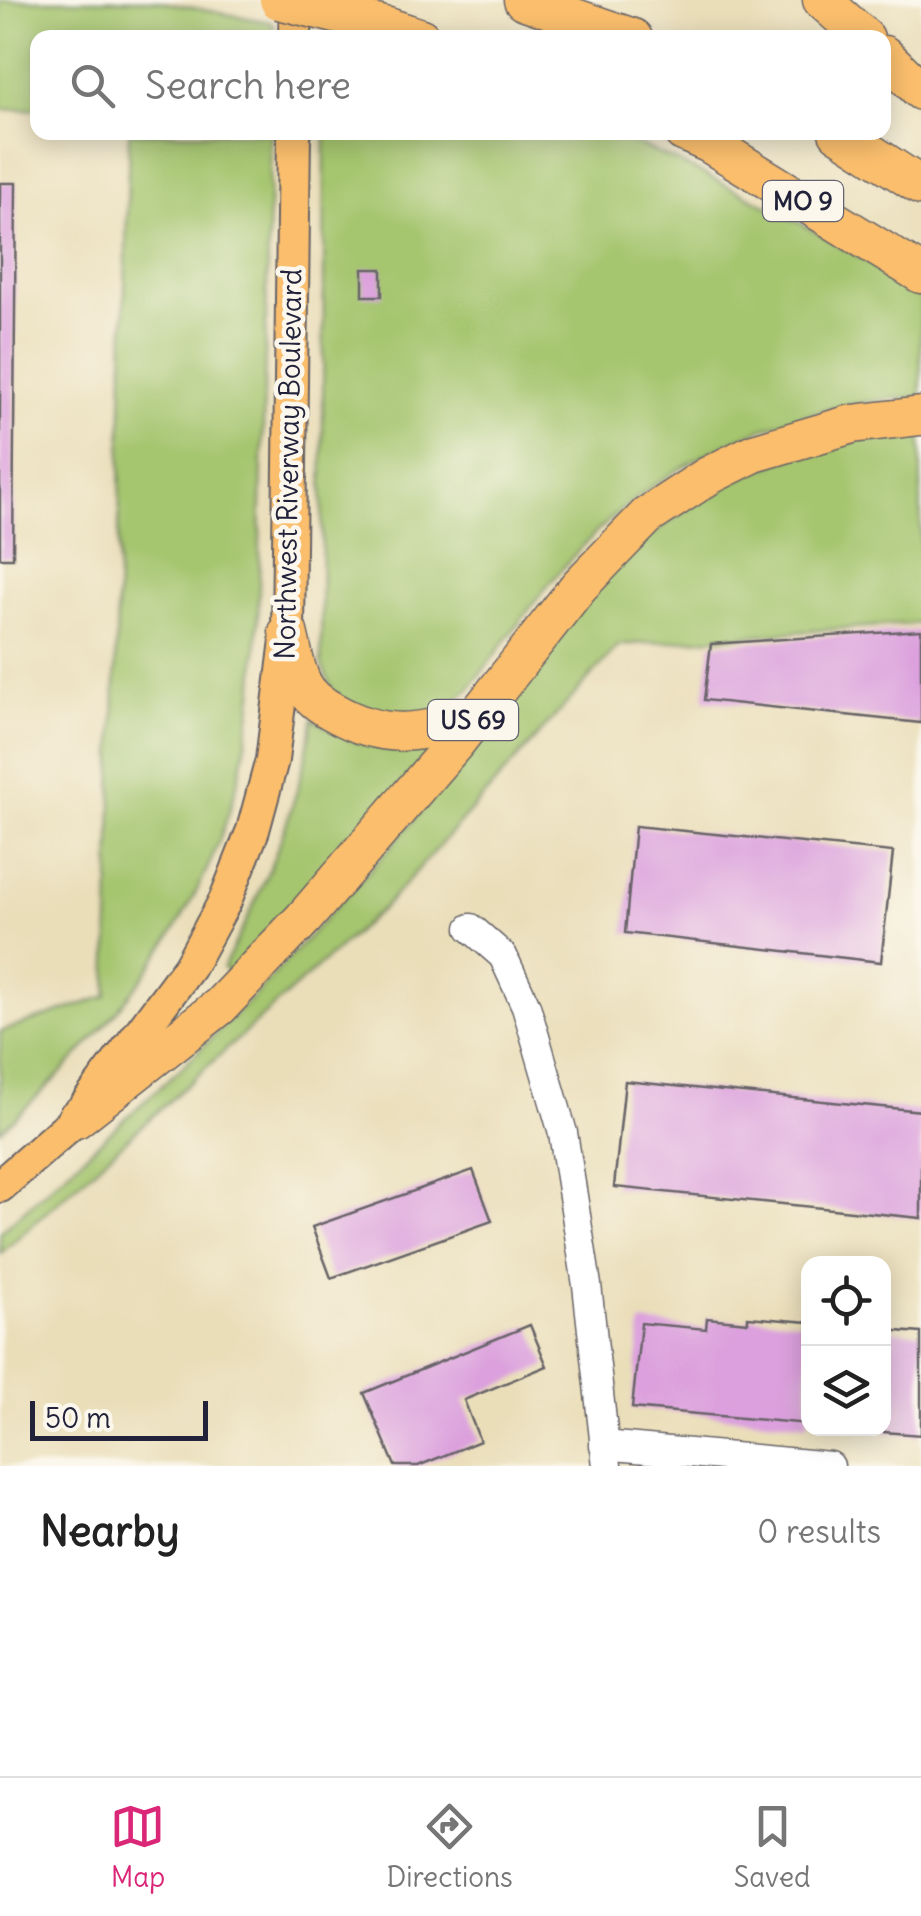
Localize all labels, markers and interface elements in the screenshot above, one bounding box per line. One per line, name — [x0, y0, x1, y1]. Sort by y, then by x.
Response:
search box — [30, 30, 891, 140]
icon: search — [65, 58, 120, 113]
text: Search here — [145, 62, 351, 109]
road number: MO 9 — [763, 181, 843, 221]
street label: Northwest Riverway Boulevard — [267, 268, 309, 660]
road number: US 69 — [428, 700, 518, 740]
map controls — [801, 1256, 891, 1436]
button: locate — [801, 1256, 891, 1346]
button: layers — [801, 1346, 891, 1436]
scale bar — [30, 1396, 208, 1440]
text: 50 m — [45, 1400, 111, 1436]
text: Nearby — [40, 1505, 179, 1557]
text: 0 results — [757, 1511, 881, 1552]
tab: Map — [110, 1799, 165, 1895]
tab: Directions — [386, 1799, 513, 1895]
tab: Saved — [734, 1799, 811, 1895]

